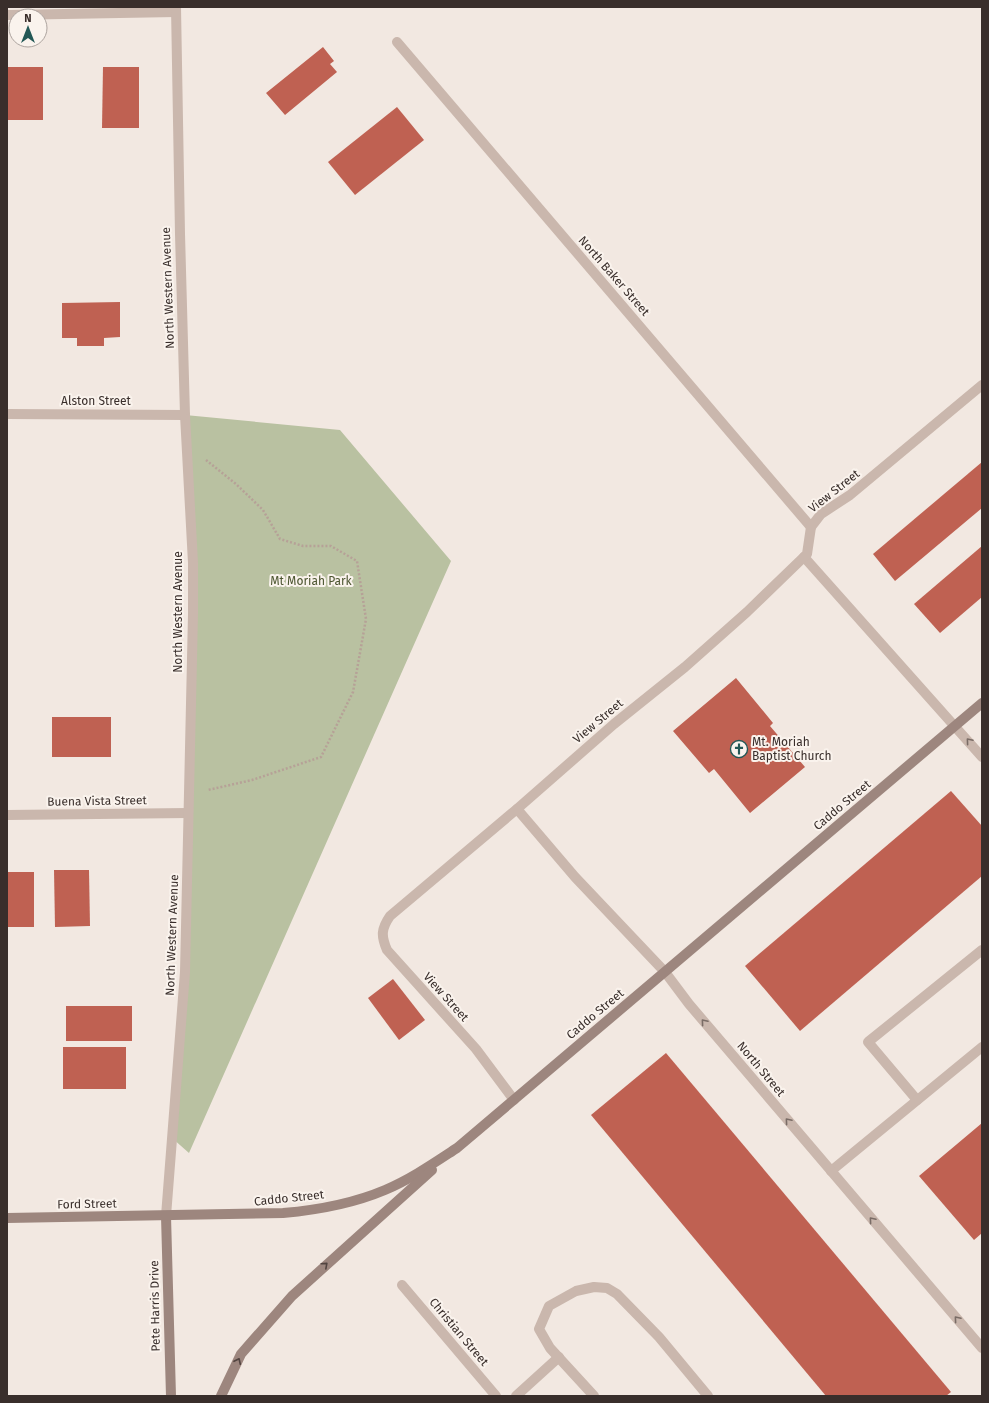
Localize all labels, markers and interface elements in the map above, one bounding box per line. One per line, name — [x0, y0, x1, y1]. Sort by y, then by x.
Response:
north arrow — [8, 8, 48, 48]
text: N — [24, 12, 32, 25]
street label: North Western Avenue — [159, 227, 177, 349]
street label: North Baker Street — [576, 233, 653, 319]
street label: Alston Street — [61, 394, 132, 408]
street label: View Street — [806, 466, 863, 515]
street label: North Western Avenue — [171, 551, 185, 673]
park label: Mt Moriah Park — [270, 574, 353, 588]
street label: View Street — [570, 696, 626, 746]
place label: Mt. Moriah Baptist Church — [752, 735, 831, 763]
one-way arrow — [966, 738, 973, 746]
church icon: Mt. Moriah Baptist Church — [729, 739, 749, 759]
street label: Caddo Street — [811, 777, 874, 833]
street label: Buena Vista Street — [47, 793, 148, 809]
street label: North Western Avenue — [163, 874, 181, 996]
street label: View Street — [420, 970, 472, 1025]
street label: Caddo Street — [564, 986, 627, 1042]
one-way arrow — [701, 1019, 708, 1026]
street label: North Street — [734, 1039, 788, 1100]
one-way arrow — [786, 1118, 793, 1125]
street label: Caddo Street — [253, 1187, 325, 1209]
street label: Ford Street — [57, 1196, 118, 1212]
one-way arrow — [870, 1217, 877, 1224]
street label: Pete Harris Drive — [147, 1260, 163, 1352]
one-way arrow — [321, 1263, 328, 1270]
street label: Christian Street — [427, 1295, 492, 1369]
one-way arrow — [954, 1316, 961, 1323]
one-way arrow — [233, 1357, 241, 1365]

